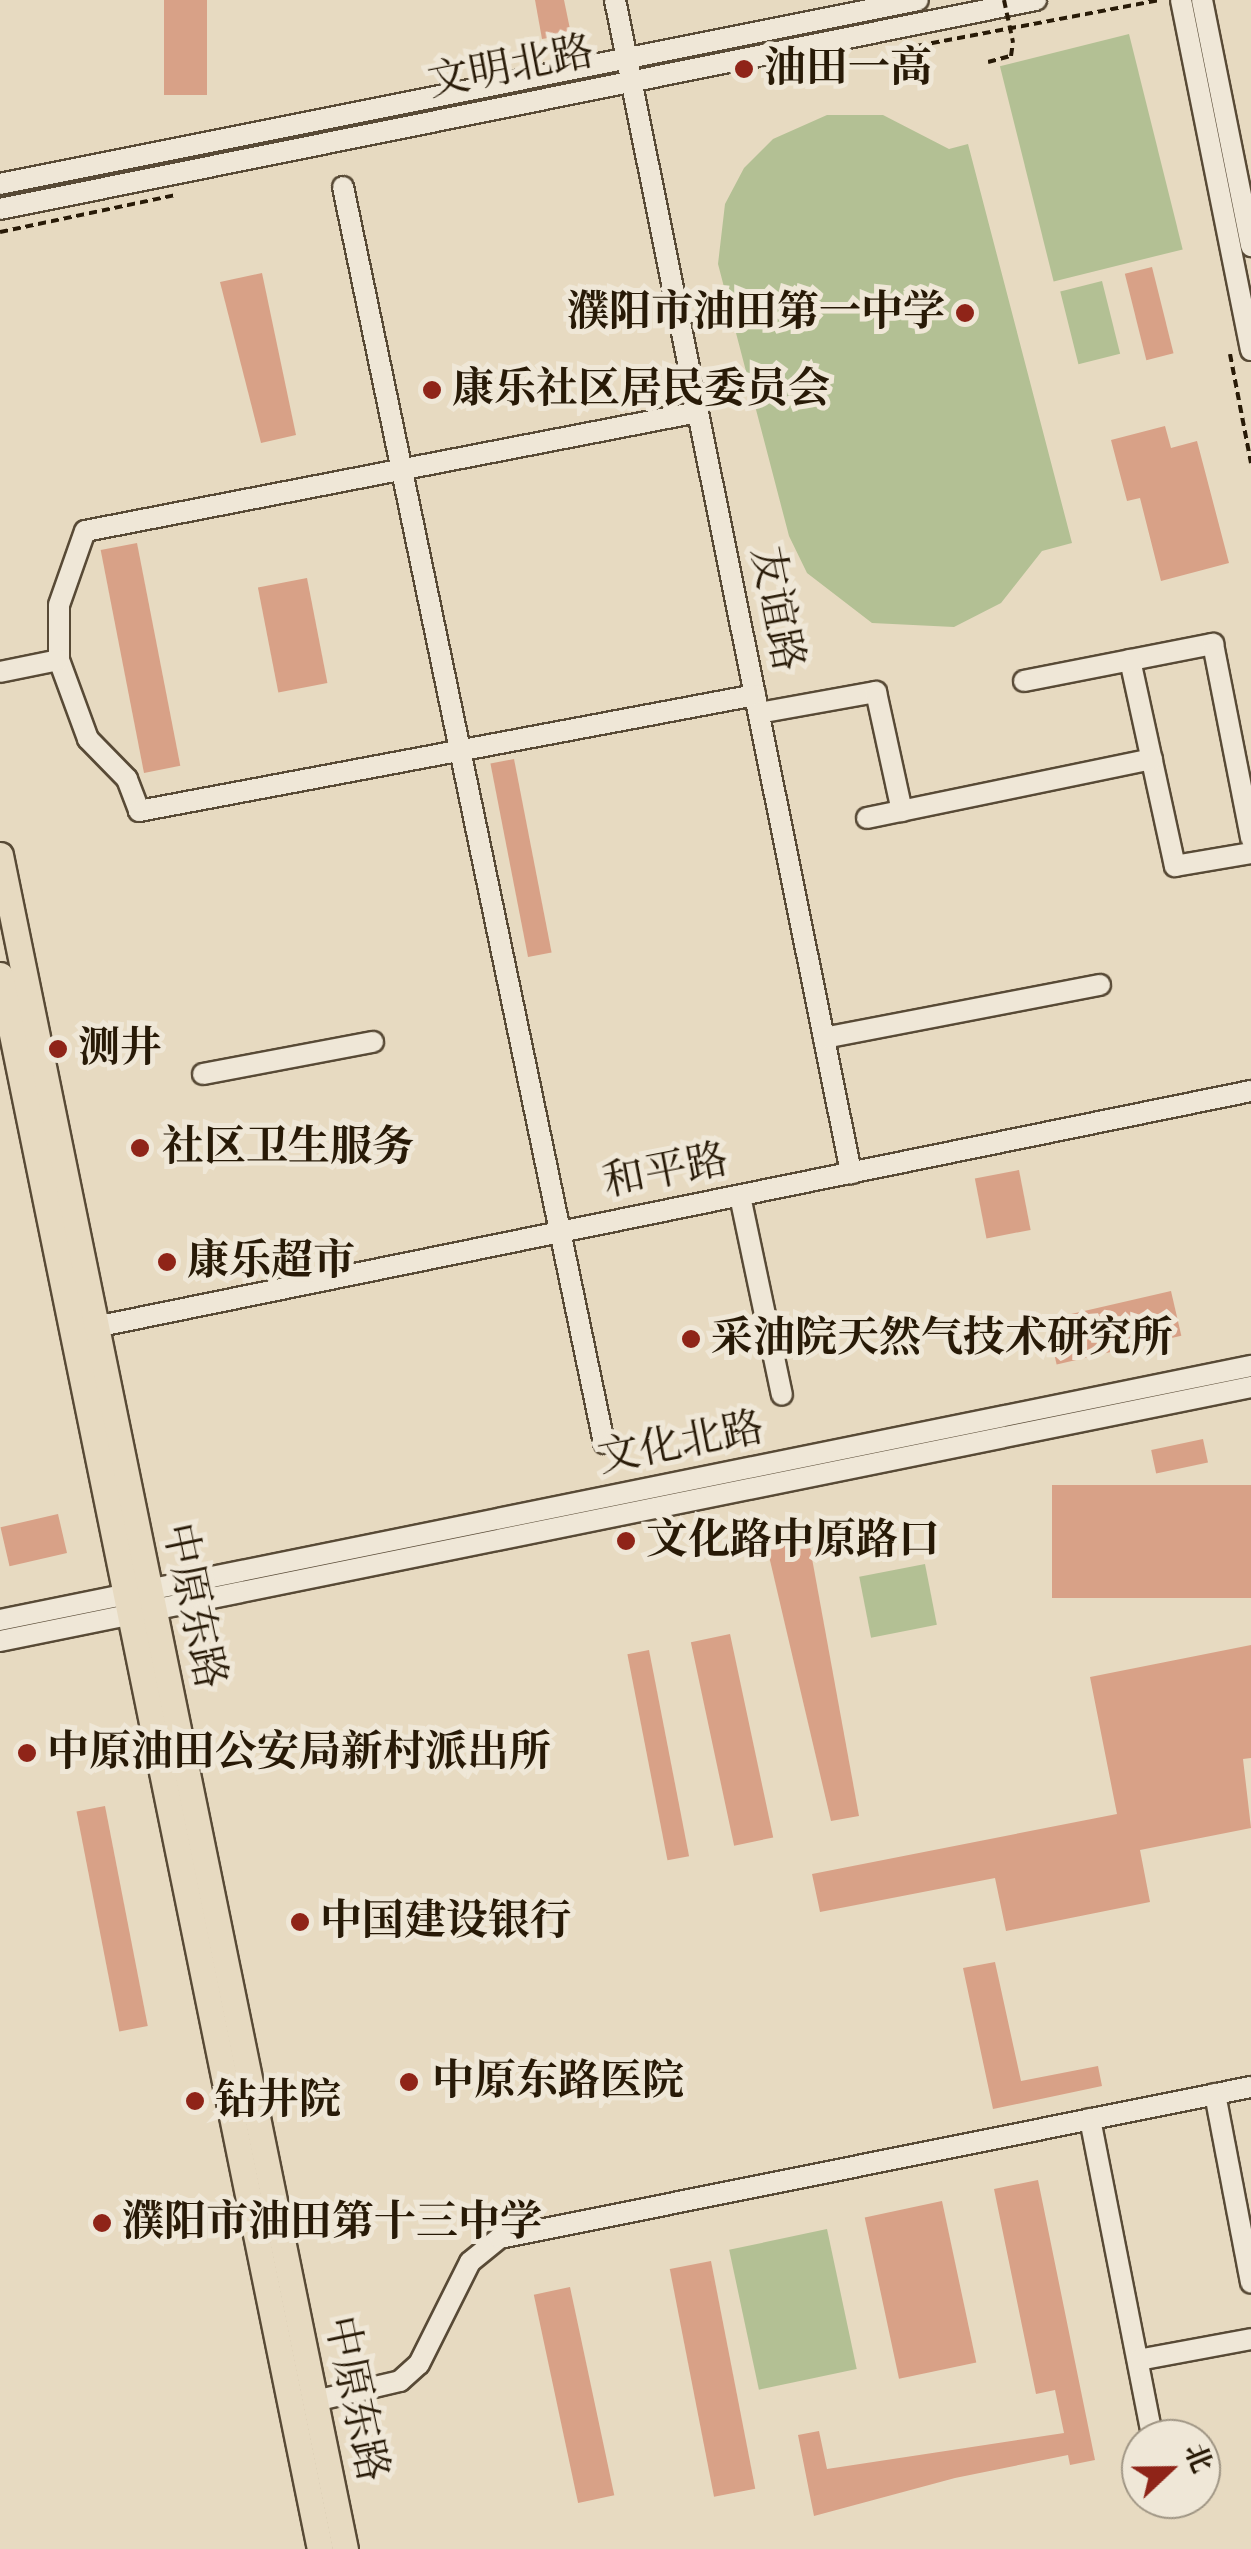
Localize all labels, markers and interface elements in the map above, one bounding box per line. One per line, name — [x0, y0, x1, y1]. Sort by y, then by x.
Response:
street label: 文明北路 — [424, 27, 598, 109]
place label: 油田一高 — [764, 44, 932, 94]
marker: 油田一高 — [733, 58, 755, 80]
place label: 濮阳市油田第一中学 — [567, 288, 945, 338]
marker: 濮阳市油田第一中学 — [954, 302, 976, 324]
place label: 康乐社区居民委员会 — [452, 365, 830, 415]
marker: 康乐社区居民委员会 — [421, 379, 443, 401]
street label: 友谊路 — [739, 542, 813, 676]
place label: 测井 — [78, 1024, 162, 1074]
marker: 测井 — [47, 1038, 69, 1060]
place label: 社区卫生服务 — [162, 1123, 414, 1173]
marker: 社区卫生服务 — [127, 1135, 153, 1161]
street label: 和平路 — [599, 1135, 733, 1209]
place label: 康乐超市 — [187, 1237, 355, 1287]
marker: 康乐超市 — [156, 1251, 178, 1273]
place label: 采油院天然气技术研究所 — [711, 1314, 1173, 1364]
marker: 采油院天然气技术研究所 — [680, 1328, 702, 1350]
street label: 文化北路 — [594, 1403, 768, 1485]
place label: 文化路中原路口 — [646, 1516, 940, 1566]
street label: 中原东路 — [151, 1519, 235, 1693]
marker: 文化路中原路口 — [615, 1530, 637, 1552]
place label: 中原油田公安局新村派出所 — [47, 1728, 551, 1778]
marker: 中原油田公安局新村派出所 — [16, 1742, 38, 1764]
place label: 中国建设银行 — [320, 1897, 572, 1947]
marker: 中国建设银行 — [289, 1911, 311, 1933]
place label: 中原东路医院 — [432, 2057, 684, 2107]
marker: 中原东路医院 — [396, 2069, 422, 2095]
place label: 钻井院 — [215, 2076, 341, 2126]
marker: 钻井院 — [184, 2090, 206, 2112]
place label: 濮阳市油田第十三中学 — [122, 2198, 542, 2248]
marker: 濮阳市油田第十三中学 — [91, 2212, 113, 2234]
street label: 中原东路 — [313, 2312, 397, 2486]
north arrow — [1121, 2419, 1221, 2519]
text: 北 — [1176, 2439, 1219, 2478]

